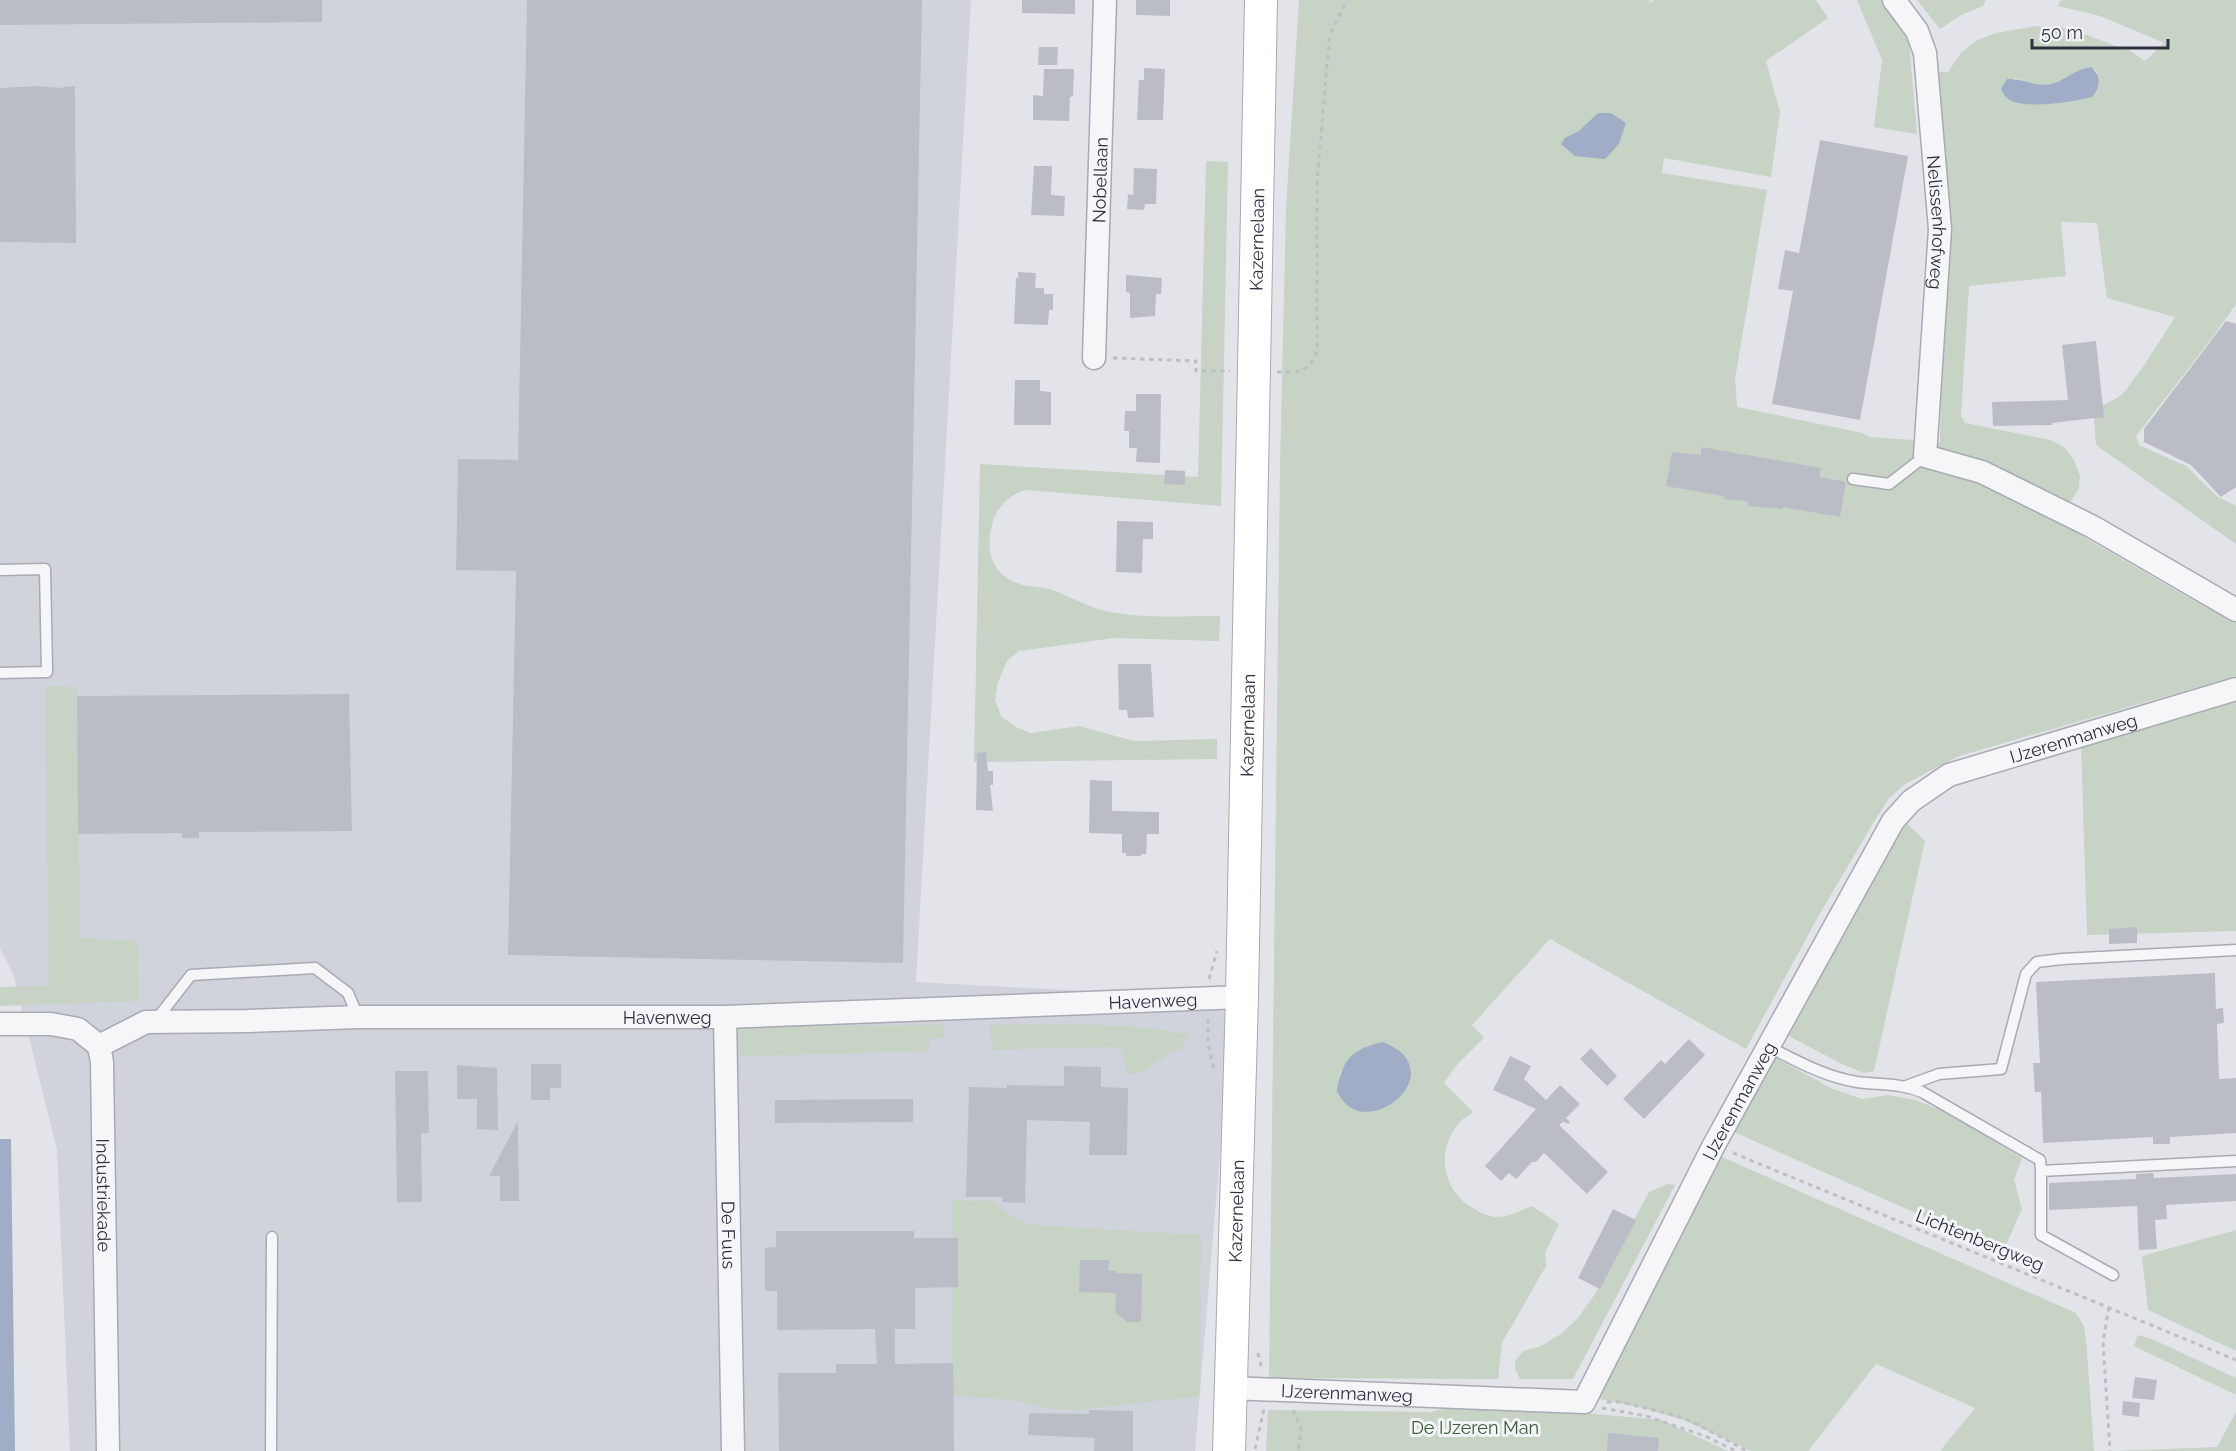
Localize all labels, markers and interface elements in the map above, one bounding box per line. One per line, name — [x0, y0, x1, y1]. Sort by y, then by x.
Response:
scale bar — [2032, 12, 2168, 50]
text: 50 m — [2041, 22, 2083, 43]
street label: Nobellaan — [1088, 137, 1111, 223]
street label: Nelissenhofweg — [1923, 154, 1951, 290]
street label: Kazernelaan — [1245, 188, 1268, 291]
street label: Kazernelaan — [1236, 674, 1259, 777]
street label: IJzerenmanweg — [2007, 709, 2139, 767]
street label: Havenweg — [1108, 988, 1198, 1013]
street label: Havenweg — [623, 1007, 712, 1028]
street label: IJzerenmanweg — [1698, 1038, 1780, 1163]
street label: Industriekade — [93, 1138, 115, 1253]
street label: Kazernelaan — [1224, 1159, 1248, 1263]
street label: De Fuus — [718, 1201, 740, 1270]
street label: Lichtenbergweg — [1913, 1205, 2047, 1275]
street label: IJzerenmanweg — [1280, 1380, 1413, 1406]
park label: De IJzeren Man — [1411, 1417, 1539, 1438]

